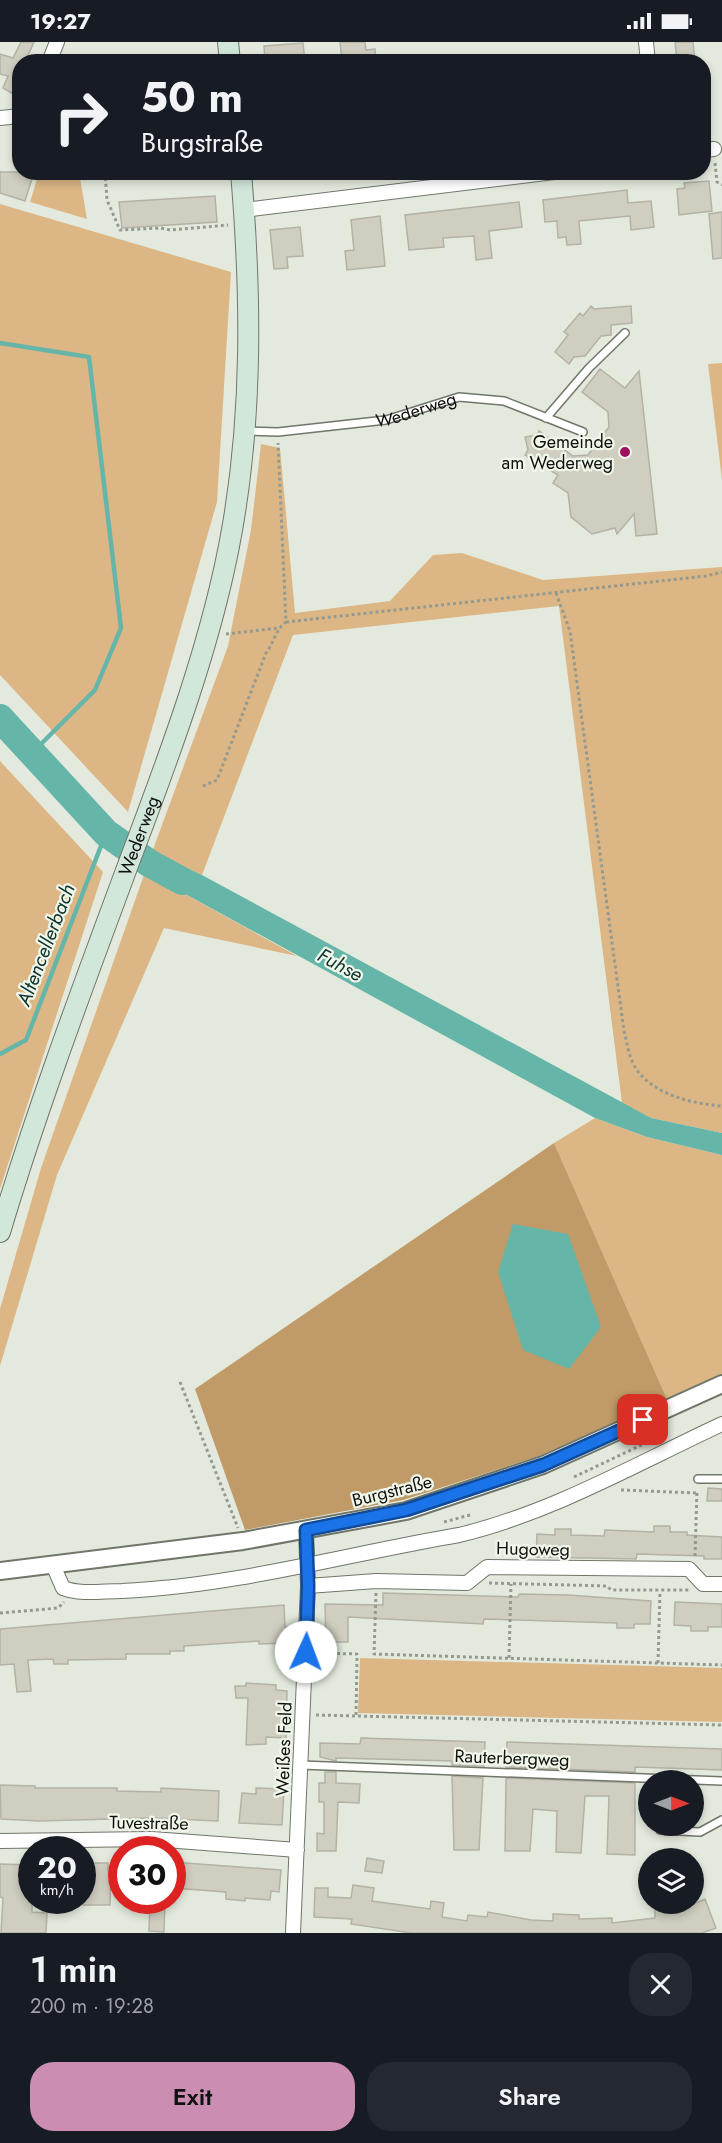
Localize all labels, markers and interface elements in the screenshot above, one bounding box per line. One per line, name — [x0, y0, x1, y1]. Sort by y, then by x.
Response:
text: 19:27 — [30, 5, 91, 37]
text: 50 m — [141, 67, 243, 128]
icon: right — [42, 78, 120, 156]
text: Burgstraße — [141, 123, 263, 162]
street label: Wederweg — [374, 386, 460, 434]
place label: Gemeinde am Wederweg — [502, 429, 613, 476]
marker: Gemeinde am Wederweg — [618, 445, 632, 459]
street label: Wederweg — [112, 792, 166, 879]
water label: Altencellerbach — [9, 880, 83, 1011]
water label: Fuhse — [312, 941, 368, 989]
pin — [617, 1394, 668, 1445]
icon: arrive — [626, 1403, 659, 1436]
street label: Burgstraße — [349, 1469, 435, 1513]
street label: Hugoweg — [496, 1535, 570, 1563]
position arrow — [274, 1620, 338, 1684]
street label: Weißes Feld — [269, 1701, 299, 1797]
street label: Rauterbergweg — [454, 1743, 570, 1773]
north arrow — [638, 1770, 704, 1836]
map controls — [638, 1770, 704, 1914]
street label: Tuvestraße — [109, 1809, 189, 1837]
speed limit sign: 30 — [108, 1836, 186, 1914]
text: 20 — [37, 1846, 77, 1889]
button: layers — [638, 1848, 704, 1914]
text: km/h — [40, 1879, 74, 1901]
text: 1 min — [30, 1943, 117, 1995]
button: close — [629, 1953, 692, 2016]
text: 200 m · 19:28 — [30, 1992, 154, 2021]
button: Exit — [30, 2062, 355, 2131]
button: Share — [367, 2062, 692, 2131]

